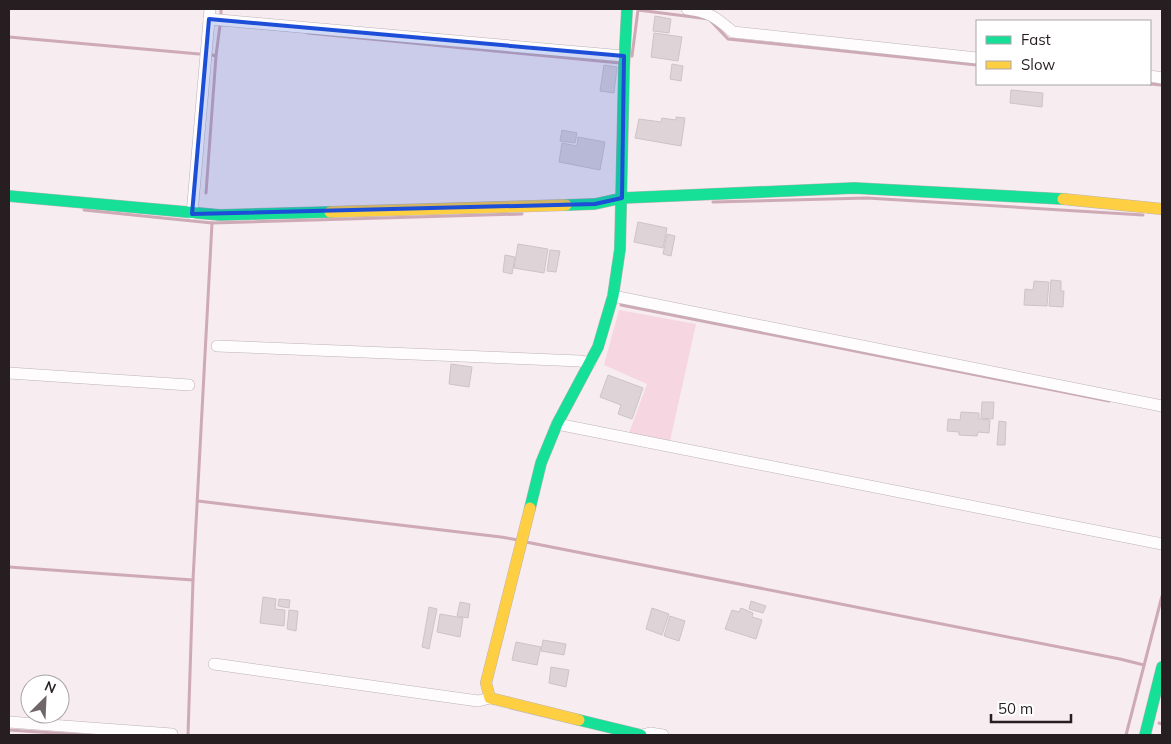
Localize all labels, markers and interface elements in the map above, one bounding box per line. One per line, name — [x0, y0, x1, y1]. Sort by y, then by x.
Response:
legend — [976, 20, 1151, 85]
text: Fast — [1021, 30, 1051, 49]
text: Slow — [1021, 55, 1055, 74]
north arrow — [20, 674, 70, 724]
text: N — [42, 677, 59, 697]
scale bar — [991, 692, 1071, 724]
text: 50 m — [998, 699, 1033, 718]

